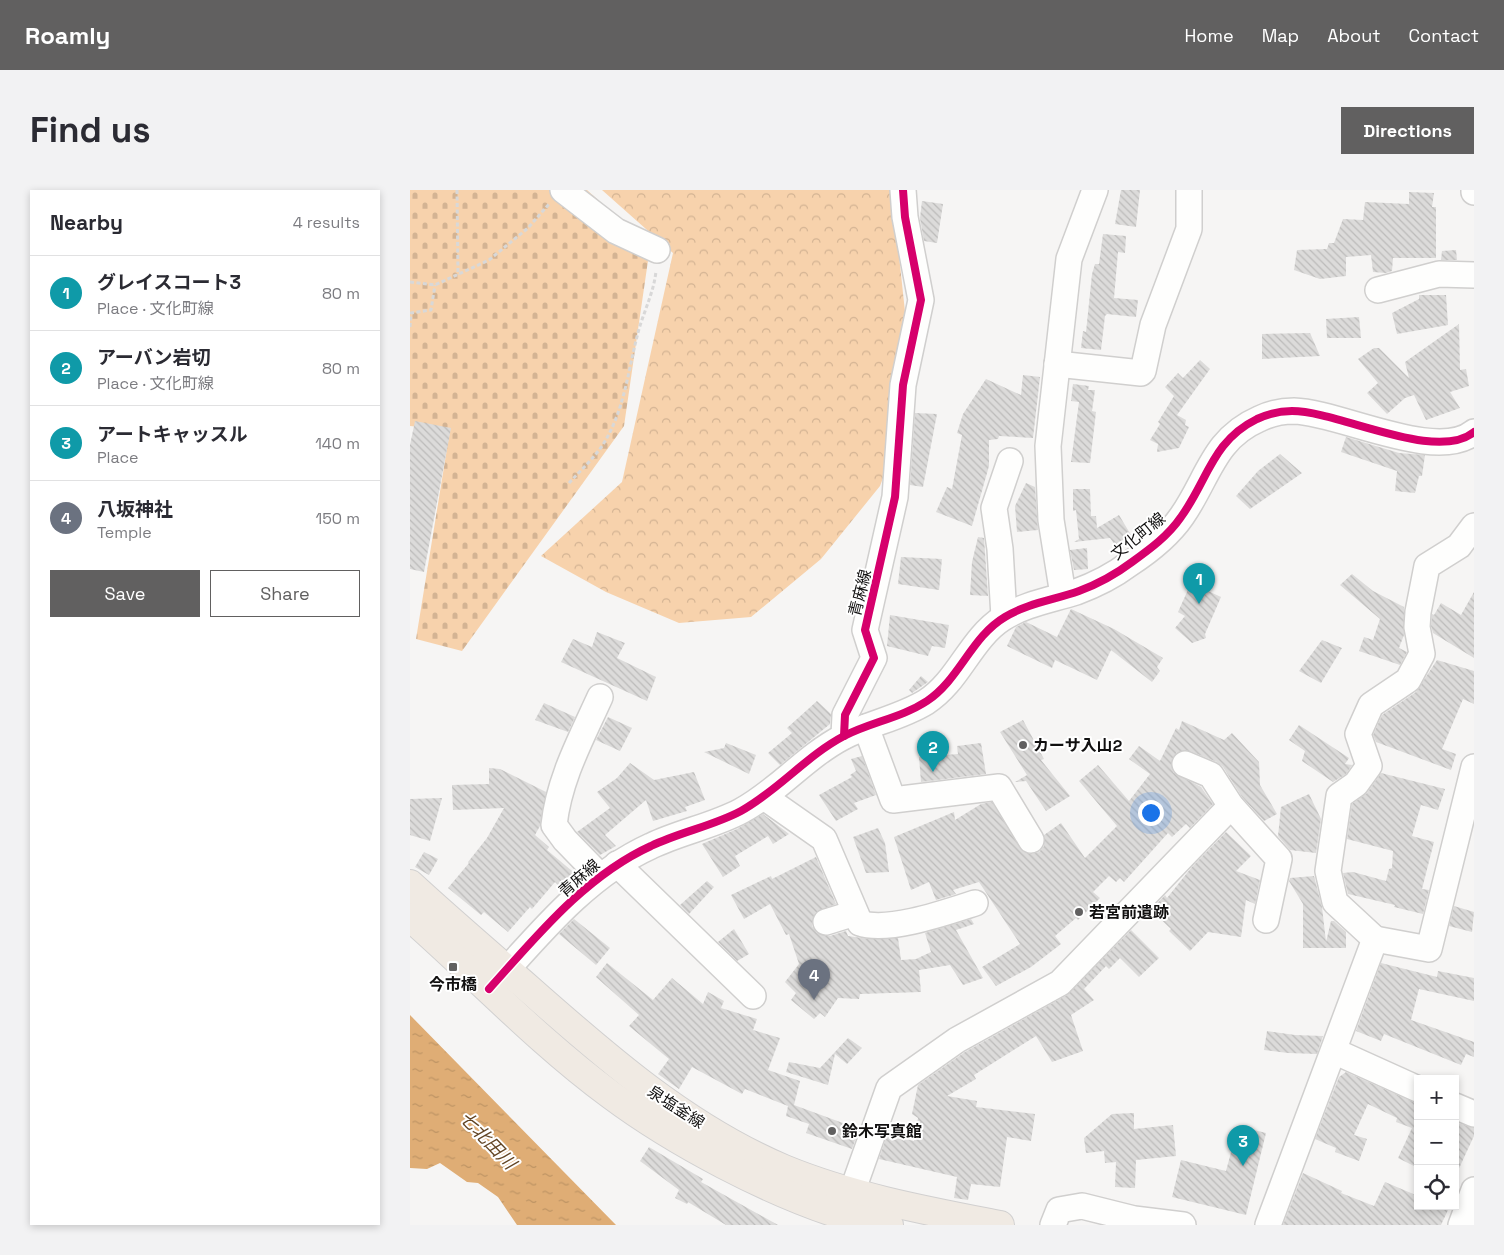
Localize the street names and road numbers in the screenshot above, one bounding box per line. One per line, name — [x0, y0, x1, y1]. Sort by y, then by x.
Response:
street label: 文化町線 — [1107, 508, 1169, 564]
street label: 青麻線 — [844, 567, 876, 619]
street label: 青麻線 — [554, 854, 604, 902]
street label: 泉塩釜線 — [643, 1081, 709, 1133]

